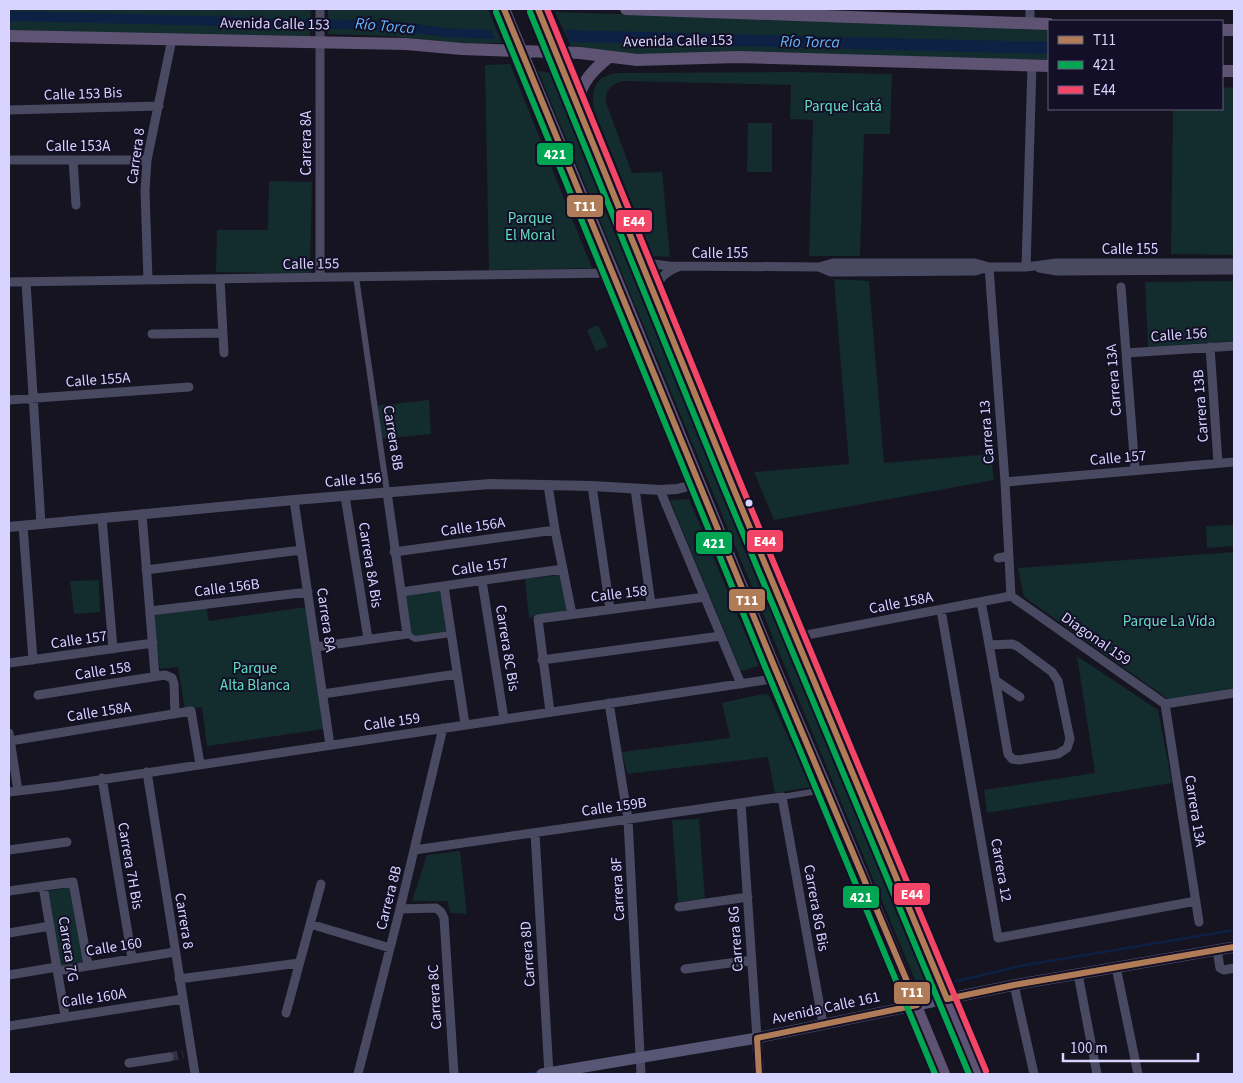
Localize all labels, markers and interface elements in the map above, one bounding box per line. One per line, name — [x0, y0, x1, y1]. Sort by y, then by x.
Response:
water label: Río Torca — [354, 12, 416, 40]
street label: Avenida Calle 153 — [220, 13, 330, 35]
legend — [1048, 20, 1223, 110]
street label: Avenida Calle 153 — [623, 30, 733, 52]
water label: Río Torca — [780, 30, 841, 54]
text: T11 — [1093, 30, 1116, 51]
text: 421 — [1093, 55, 1115, 76]
text: E44 — [1093, 80, 1116, 101]
street label: Calle 153 Bis — [43, 82, 123, 106]
park label: Parque Icatá — [804, 96, 882, 117]
street label: Carrera 8A — [296, 110, 317, 175]
street label: Carrera 8 — [122, 126, 150, 186]
street label: Calle 153A — [46, 136, 111, 157]
line badge: 421 — [536, 142, 574, 166]
text: 421 — [544, 145, 566, 165]
line badge: T11 — [566, 194, 604, 218]
text: T11 — [574, 197, 596, 217]
park label: Parque El Moral — [505, 208, 555, 246]
line badge: E44 — [615, 209, 653, 233]
text: E44 — [623, 212, 646, 232]
street label: Calle 155 — [1102, 239, 1158, 260]
street label: Calle 155 — [692, 243, 748, 264]
street label: Calle 155 — [283, 253, 339, 275]
street label: Calle 156 — [1150, 323, 1208, 347]
street label: Carrera 13A — [1101, 342, 1127, 417]
street label: Calle 155A — [65, 367, 132, 393]
street label: Carrera 13B — [1188, 369, 1214, 443]
street label: Carrera 13 — [974, 399, 1000, 465]
street label: Carrera 8B — [378, 404, 409, 472]
street label: Calle 157 — [1089, 445, 1147, 471]
street label: Calle 156 — [324, 467, 382, 493]
unlabelled marker — [744, 498, 754, 508]
street label: Calle 156A — [439, 512, 507, 542]
street label: Carrera 8A Bis — [353, 521, 387, 609]
line badge: E44 — [746, 529, 784, 553]
line badge: 421 — [695, 531, 733, 555]
text: E44 — [754, 532, 777, 552]
text: 421 — [703, 534, 725, 554]
street label: Calle 157 — [451, 553, 509, 581]
street label: Calle 156B — [193, 574, 261, 602]
street label: Calle 158 — [590, 580, 648, 608]
street label: Carrera 8A — [311, 586, 341, 654]
street label: Calle 158A — [867, 586, 936, 619]
line badge: T11 — [728, 588, 766, 612]
text: T11 — [736, 591, 758, 611]
street label: Carrera 8C Bis — [490, 603, 524, 693]
street label: Diagonal 159 — [1057, 607, 1135, 671]
park label: Parque La Vida — [1123, 611, 1215, 632]
street label: Calle 157 — [50, 626, 108, 654]
street label: Calle 158 — [73, 656, 133, 686]
park label: Parque Alta Blanca — [220, 658, 290, 696]
street label: Calle 158A — [65, 696, 133, 727]
street label: Calle 159 — [363, 708, 421, 736]
street label: Carrera 13A — [1179, 774, 1211, 849]
street label: Calle 159B — [580, 792, 648, 822]
street label: Carrera 7H Bis — [112, 821, 148, 911]
street label: Carrera 12 — [985, 837, 1017, 903]
street label: Carrera 8F — [606, 856, 630, 922]
street label: Carrera 8G Bis — [798, 863, 834, 953]
street label: Carrera 8B — [371, 864, 407, 932]
line badge: E44 — [893, 882, 931, 906]
line badge: 421 — [842, 885, 880, 909]
text: E44 — [901, 885, 924, 905]
text: 421 — [850, 888, 872, 908]
street label: Carrera 8 — [169, 891, 199, 951]
street label: Carrera 8G — [723, 905, 749, 973]
street label: Carrera 7G — [52, 915, 84, 983]
street label: Carrera 8D — [515, 920, 541, 988]
street label: Calle 160 — [84, 932, 144, 962]
street label: Carrera 8C — [423, 963, 447, 1030]
line badge: T11 — [893, 981, 931, 1005]
street label: Calle 160A — [60, 983, 128, 1013]
text: T11 — [901, 983, 923, 1003]
street label: Avenida Calle 161 — [770, 986, 882, 1030]
scale bar — [1063, 1030, 1198, 1062]
text: 100 m — [1070, 1038, 1108, 1059]

